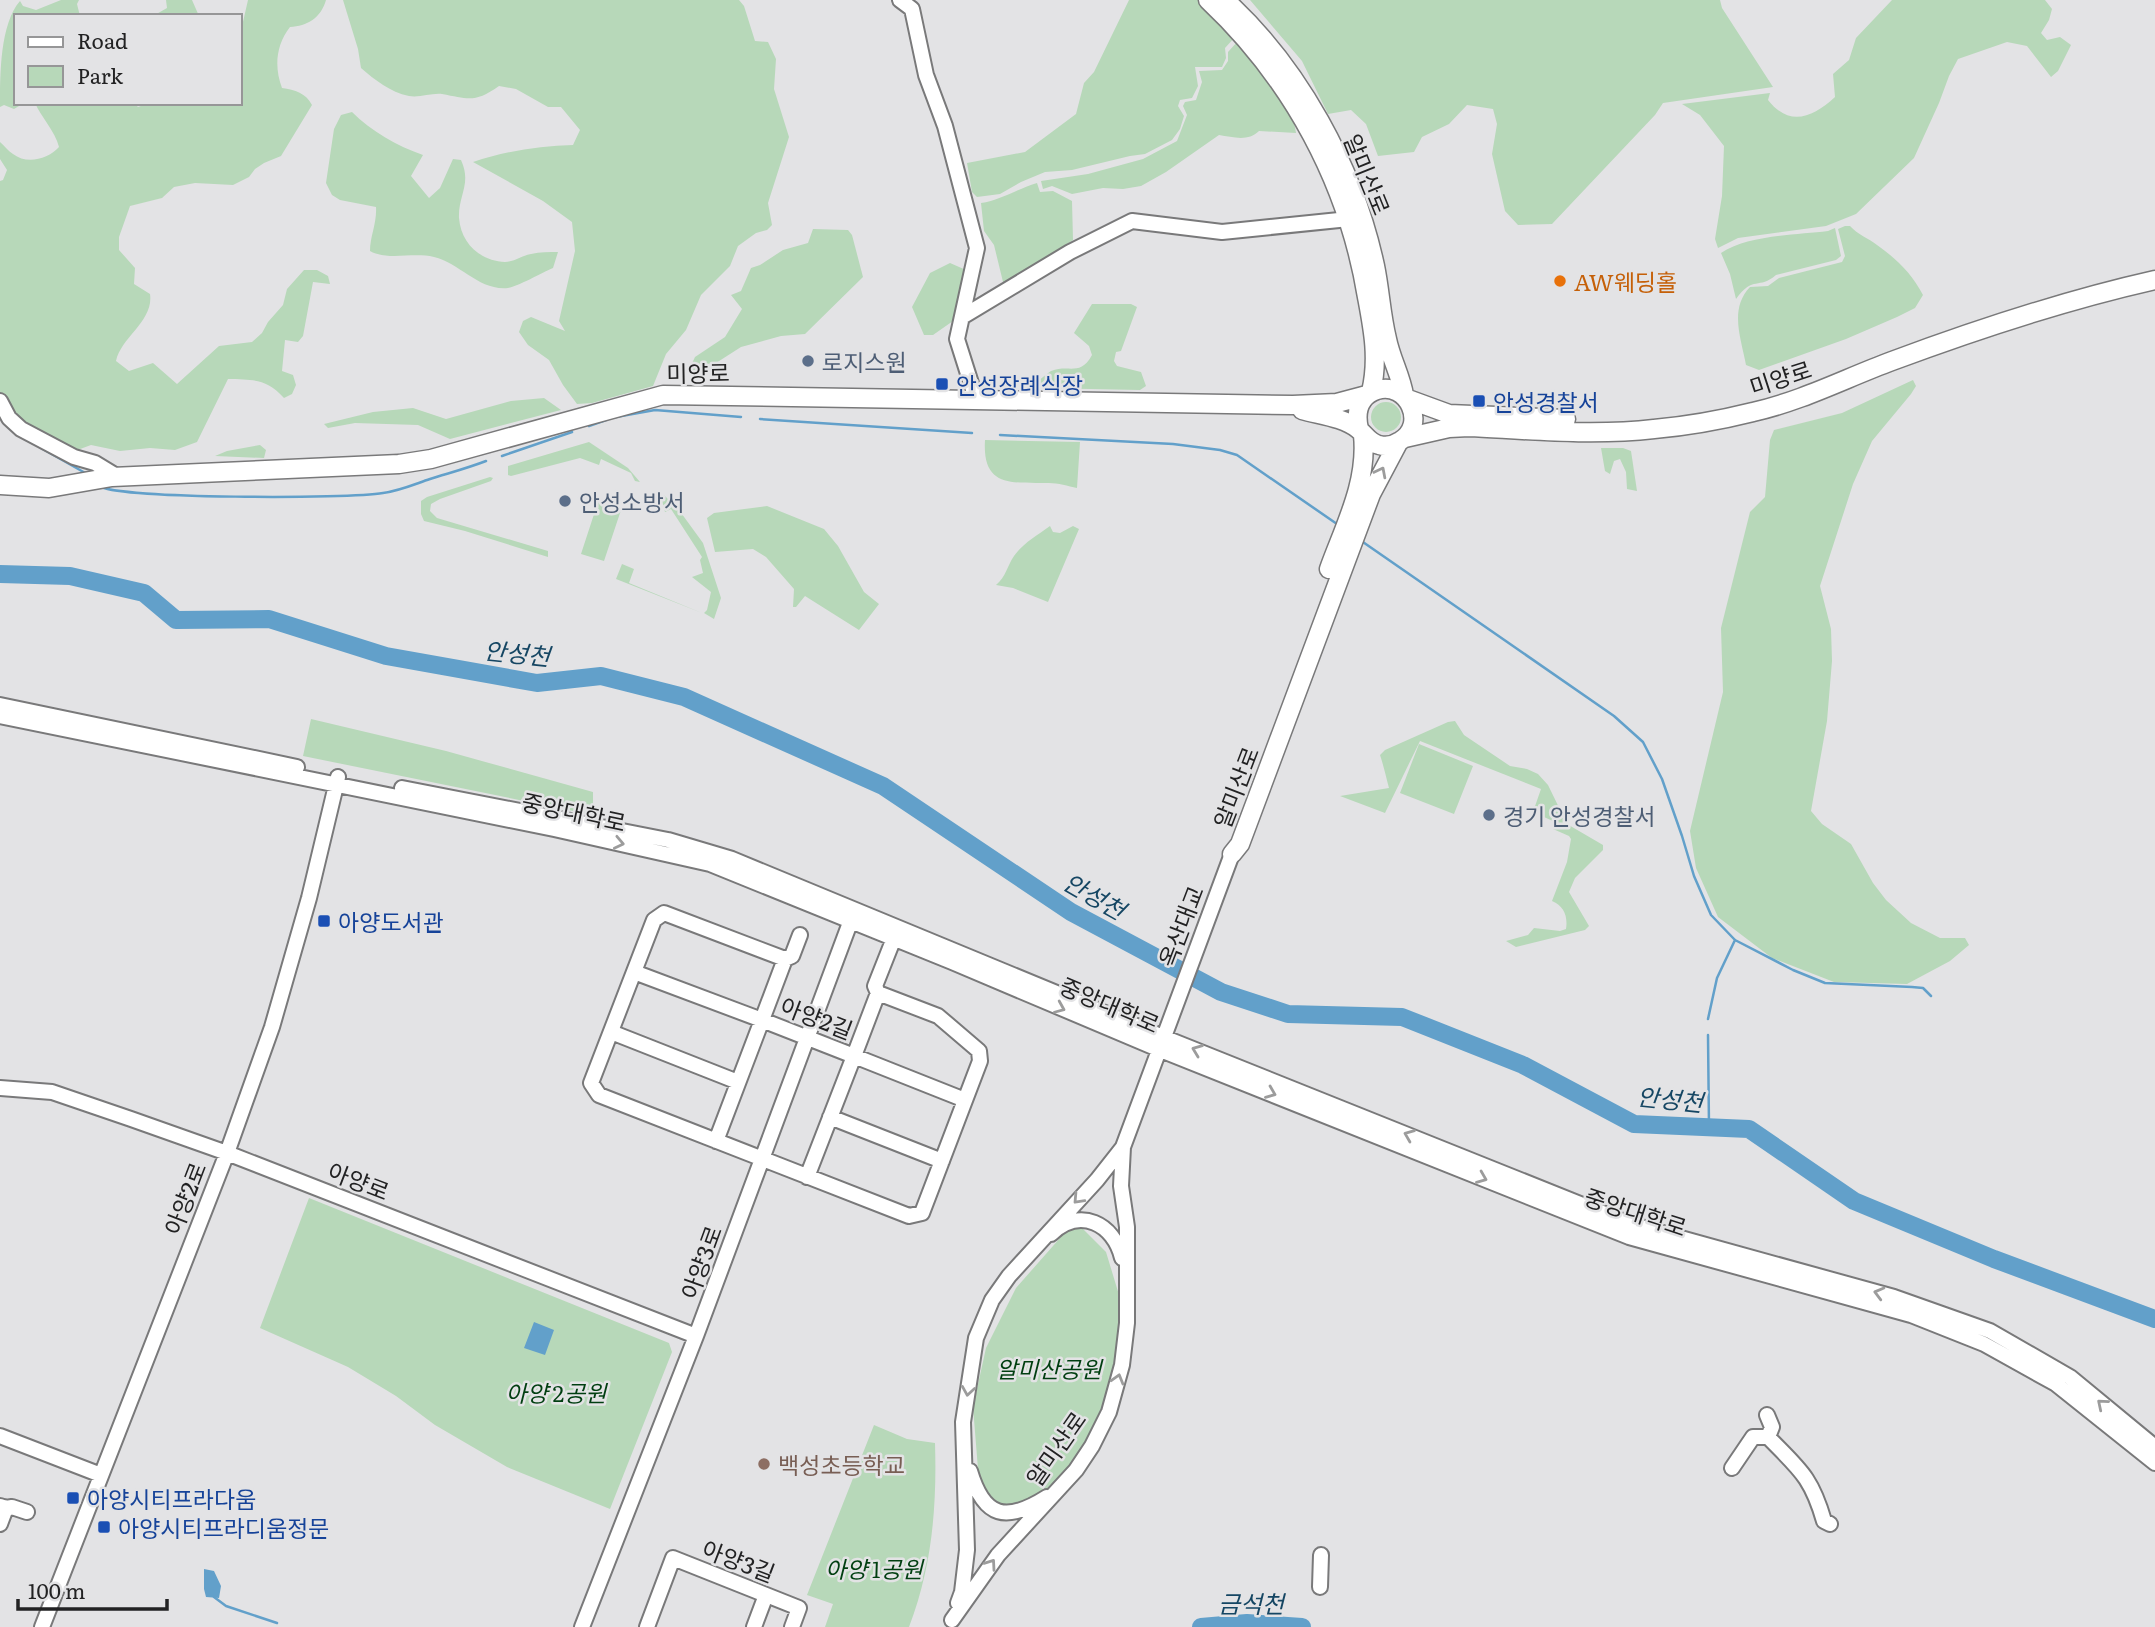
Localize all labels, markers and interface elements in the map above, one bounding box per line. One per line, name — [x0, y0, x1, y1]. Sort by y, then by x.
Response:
legend — [14, 14, 242, 105]
text: Road — [77, 24, 128, 55]
text: Park — [77, 59, 123, 90]
street label: 알미산로 — [1336, 128, 1400, 220]
place label: AW웨딩홀 — [1574, 264, 1677, 298]
marker: AW웨딩홀 — [1552, 273, 1568, 289]
place label: 로지스원 — [822, 344, 907, 378]
street label: 미양로 — [1745, 351, 1815, 403]
marker: 로지스원 — [800, 353, 816, 369]
street label: 미양로 — [666, 354, 730, 390]
place label: 안성장례식장 — [956, 367, 1083, 401]
marker: 안성장례식장 — [934, 376, 950, 392]
place label: 안성경찰서 — [1493, 384, 1599, 418]
marker: 안성경찰서 — [1471, 393, 1487, 409]
one-way arrow — [1373, 467, 1387, 479]
place label: 안성소방서 — [579, 484, 685, 518]
marker: 안성소방서 — [557, 493, 573, 509]
water label: 안성천 — [482, 631, 555, 673]
street label: 알미산로 — [1204, 741, 1266, 833]
street label: 중앙대학로 — [519, 783, 629, 839]
place label: 경기 안성경찰서 — [1503, 798, 1656, 832]
marker: 경기 안성경찰서 — [1481, 807, 1497, 823]
one-way arrow — [613, 835, 625, 850]
water label: 안성천 — [1058, 863, 1135, 928]
street label: 옥산대교 — [1149, 880, 1211, 972]
place label: 아양도서관 — [338, 904, 444, 938]
marker: 아양도서관 — [316, 913, 332, 929]
street label: 중앙대학로 — [1055, 968, 1165, 1040]
street label: 아양2길 — [776, 988, 858, 1046]
one-way arrow — [1053, 1000, 1066, 1014]
one-way arrow — [1192, 1045, 1204, 1059]
water label: 안성천 — [1635, 1077, 1708, 1119]
one-way arrow — [1265, 1085, 1277, 1099]
one-way arrow — [1403, 1129, 1415, 1143]
street label: 아양로 — [323, 1153, 395, 1207]
street label: 아양2로 — [155, 1157, 213, 1239]
one-way arrow — [1476, 1170, 1488, 1184]
street label: 중앙대학로 — [1580, 1178, 1692, 1244]
one-way arrow — [1074, 1191, 1087, 1204]
street label: 아양3로 — [671, 1220, 729, 1304]
one-way arrow — [1873, 1287, 1885, 1301]
park label: 알미산공원 — [996, 1351, 1104, 1385]
one-way arrow — [1110, 1373, 1124, 1385]
park label: 아양 2공원 — [506, 1375, 608, 1409]
one-way arrow — [961, 1385, 976, 1397]
one-way arrow — [2098, 1400, 2111, 1412]
street label: 알미산로 — [1017, 1404, 1093, 1492]
place label: 백성초등학교 — [778, 1447, 905, 1481]
marker: 백성초등학교 — [756, 1456, 772, 1472]
place label: 아양시티프라다움 — [87, 1481, 256, 1515]
marker: 아양시티프라다움 — [65, 1490, 81, 1506]
place label: 아양시티프라디움정문 — [118, 1510, 330, 1544]
marker: 아양시티프라디움정문 — [96, 1519, 112, 1535]
street label: 아양3길 — [697, 1531, 781, 1589]
park label: 아양 1공원 — [825, 1551, 925, 1585]
one-way arrow — [983, 1559, 995, 1572]
scale bar — [18, 1568, 166, 1612]
text: 100 m — [28, 1574, 85, 1605]
water label: 금석천 — [1218, 1585, 1287, 1620]

